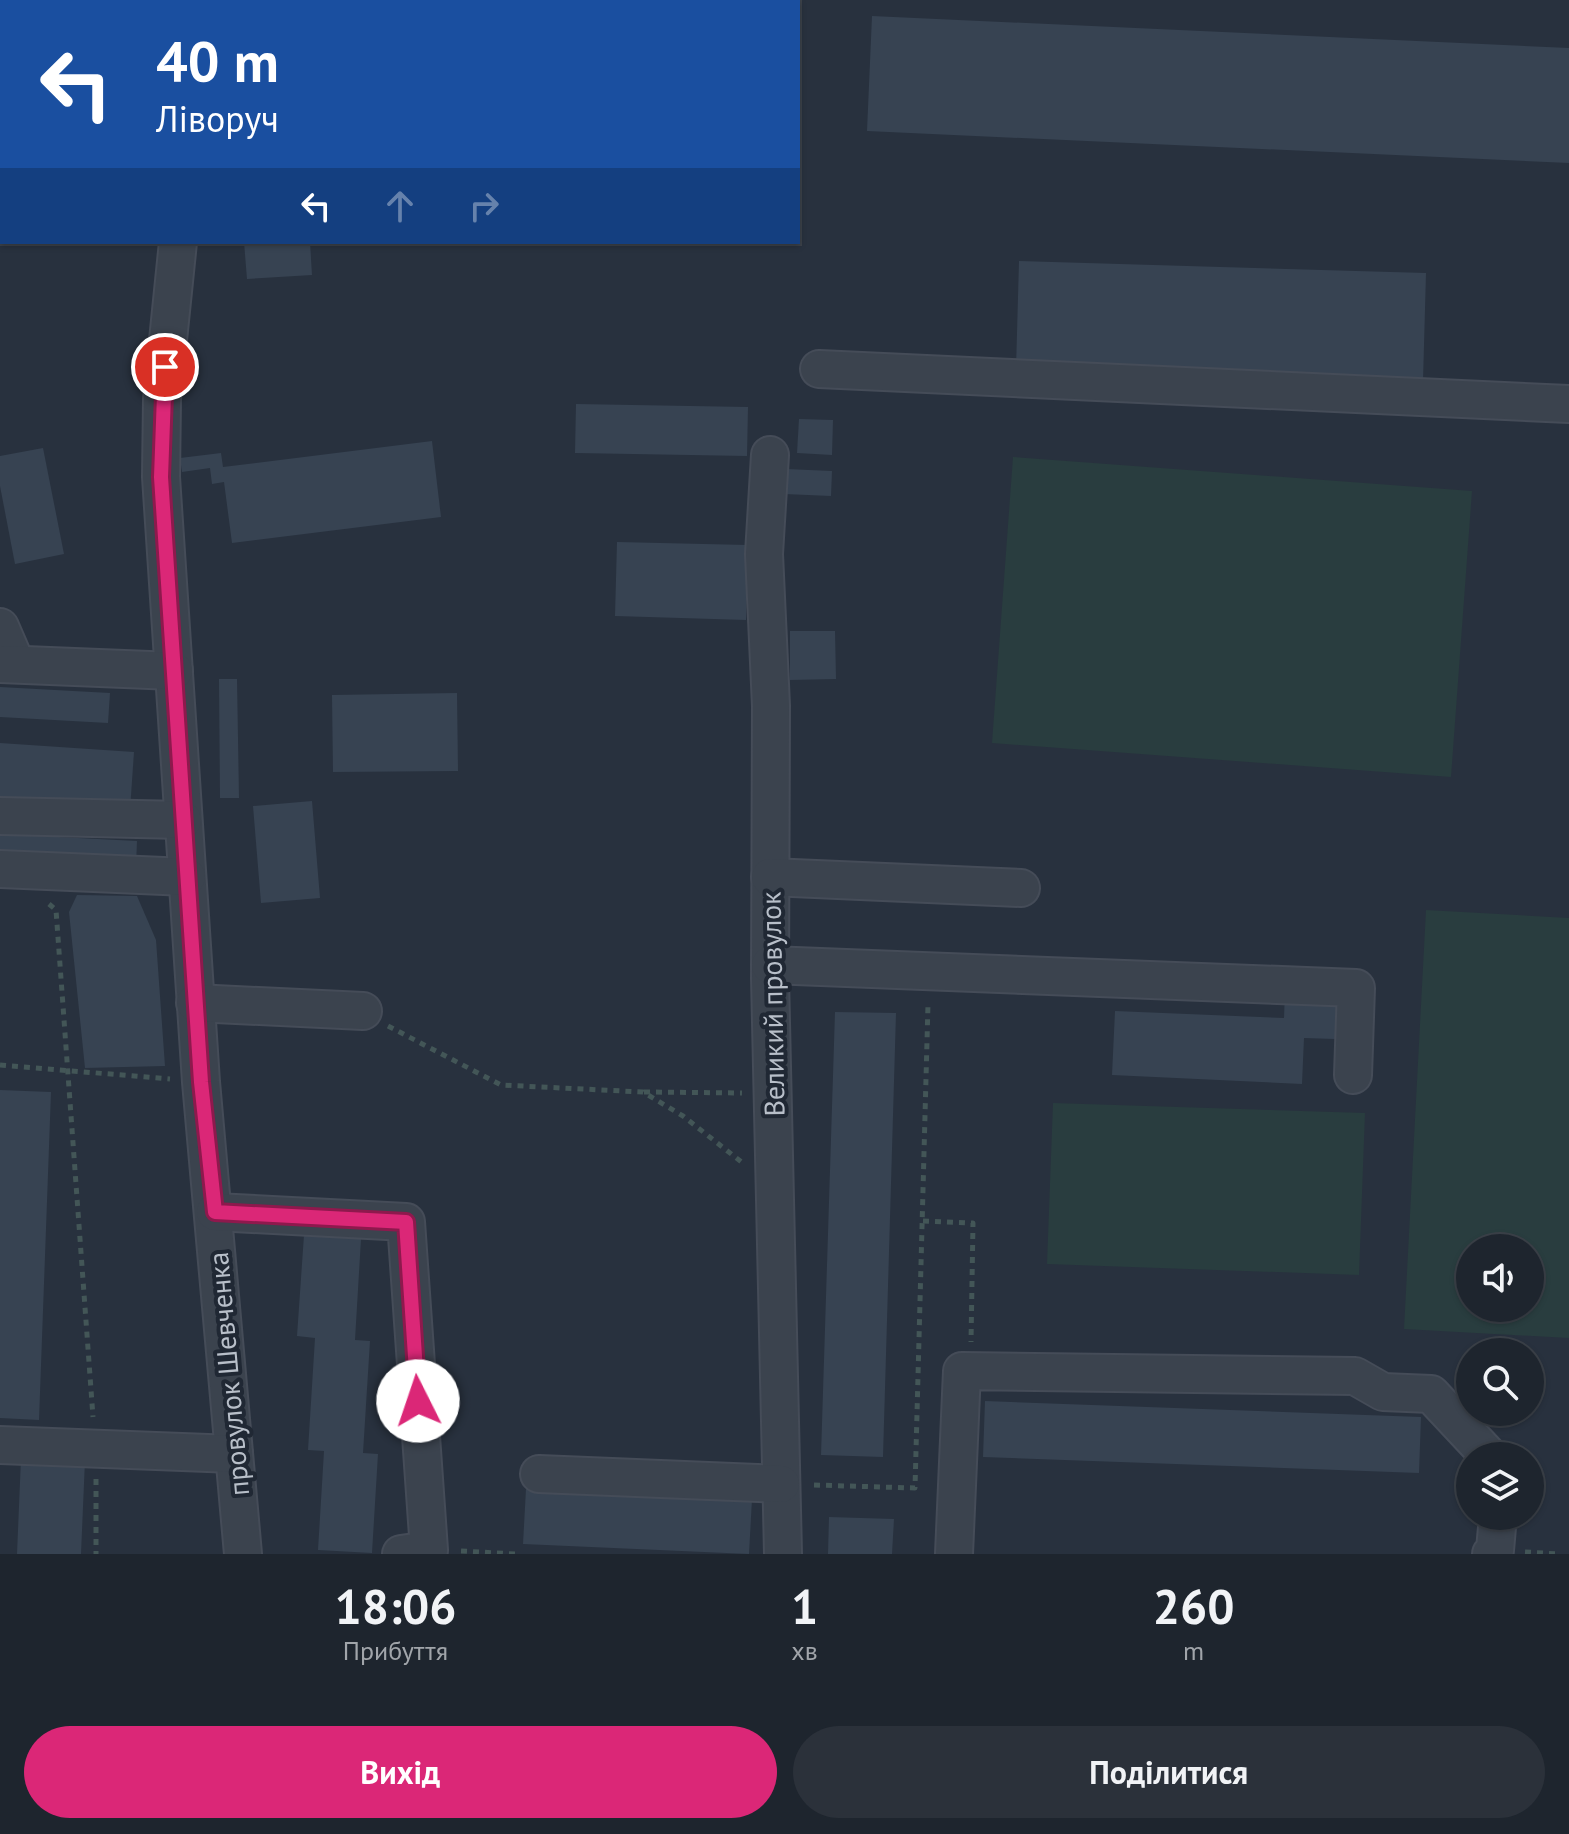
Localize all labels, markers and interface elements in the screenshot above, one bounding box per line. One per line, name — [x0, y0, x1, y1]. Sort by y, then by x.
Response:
text: 40 m — [156, 25, 279, 97]
icon: left — [24, 32, 128, 136]
text: Ліворуч — [156, 95, 279, 142]
icon: left — [294, 184, 338, 228]
icon: ahead — [378, 184, 422, 228]
icon: right — [462, 184, 506, 228]
pin — [131, 333, 199, 401]
icon: arrive — [143, 345, 187, 389]
street label: Великий провулок — [752, 891, 792, 1117]
map controls — [1456, 1234, 1544, 1530]
button: sound — [1456, 1234, 1544, 1322]
street label: провулок Шевченка — [199, 1250, 257, 1498]
button: search — [1456, 1338, 1544, 1426]
position arrow — [376, 1359, 460, 1443]
button: layers — [1456, 1442, 1544, 1530]
text: 18:06 — [335, 1575, 456, 1637]
text: 1 — [791, 1575, 818, 1637]
text: 260 — [1153, 1575, 1234, 1637]
text: Прибуття — [343, 1634, 448, 1667]
text: хв — [791, 1634, 818, 1667]
text: m — [1183, 1634, 1204, 1667]
button: Вихід — [24, 1726, 777, 1818]
button: Поділитися — [793, 1726, 1545, 1818]

